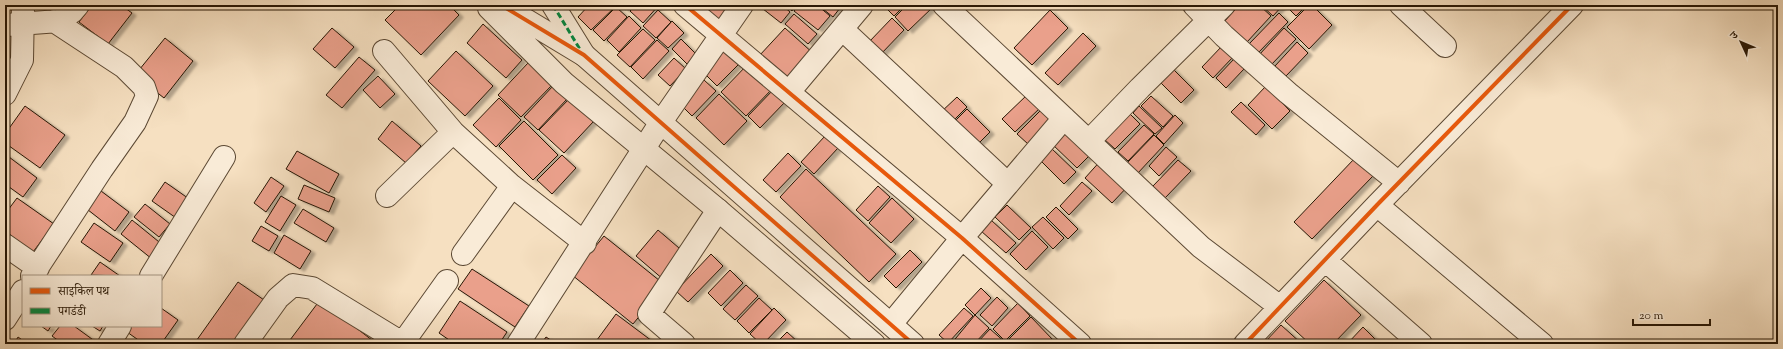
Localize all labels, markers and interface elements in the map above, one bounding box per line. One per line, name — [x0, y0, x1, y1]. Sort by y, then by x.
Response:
north arrow — [1721, 22, 1761, 62]
text: उ — [1726, 27, 1743, 44]
legend — [22, 275, 162, 327]
text: साइकिल पथ — [57, 283, 110, 301]
scale bar — [1633, 301, 1710, 327]
text: पगडंडी — [57, 303, 87, 321]
text: 20 m — [1639, 307, 1664, 325]

